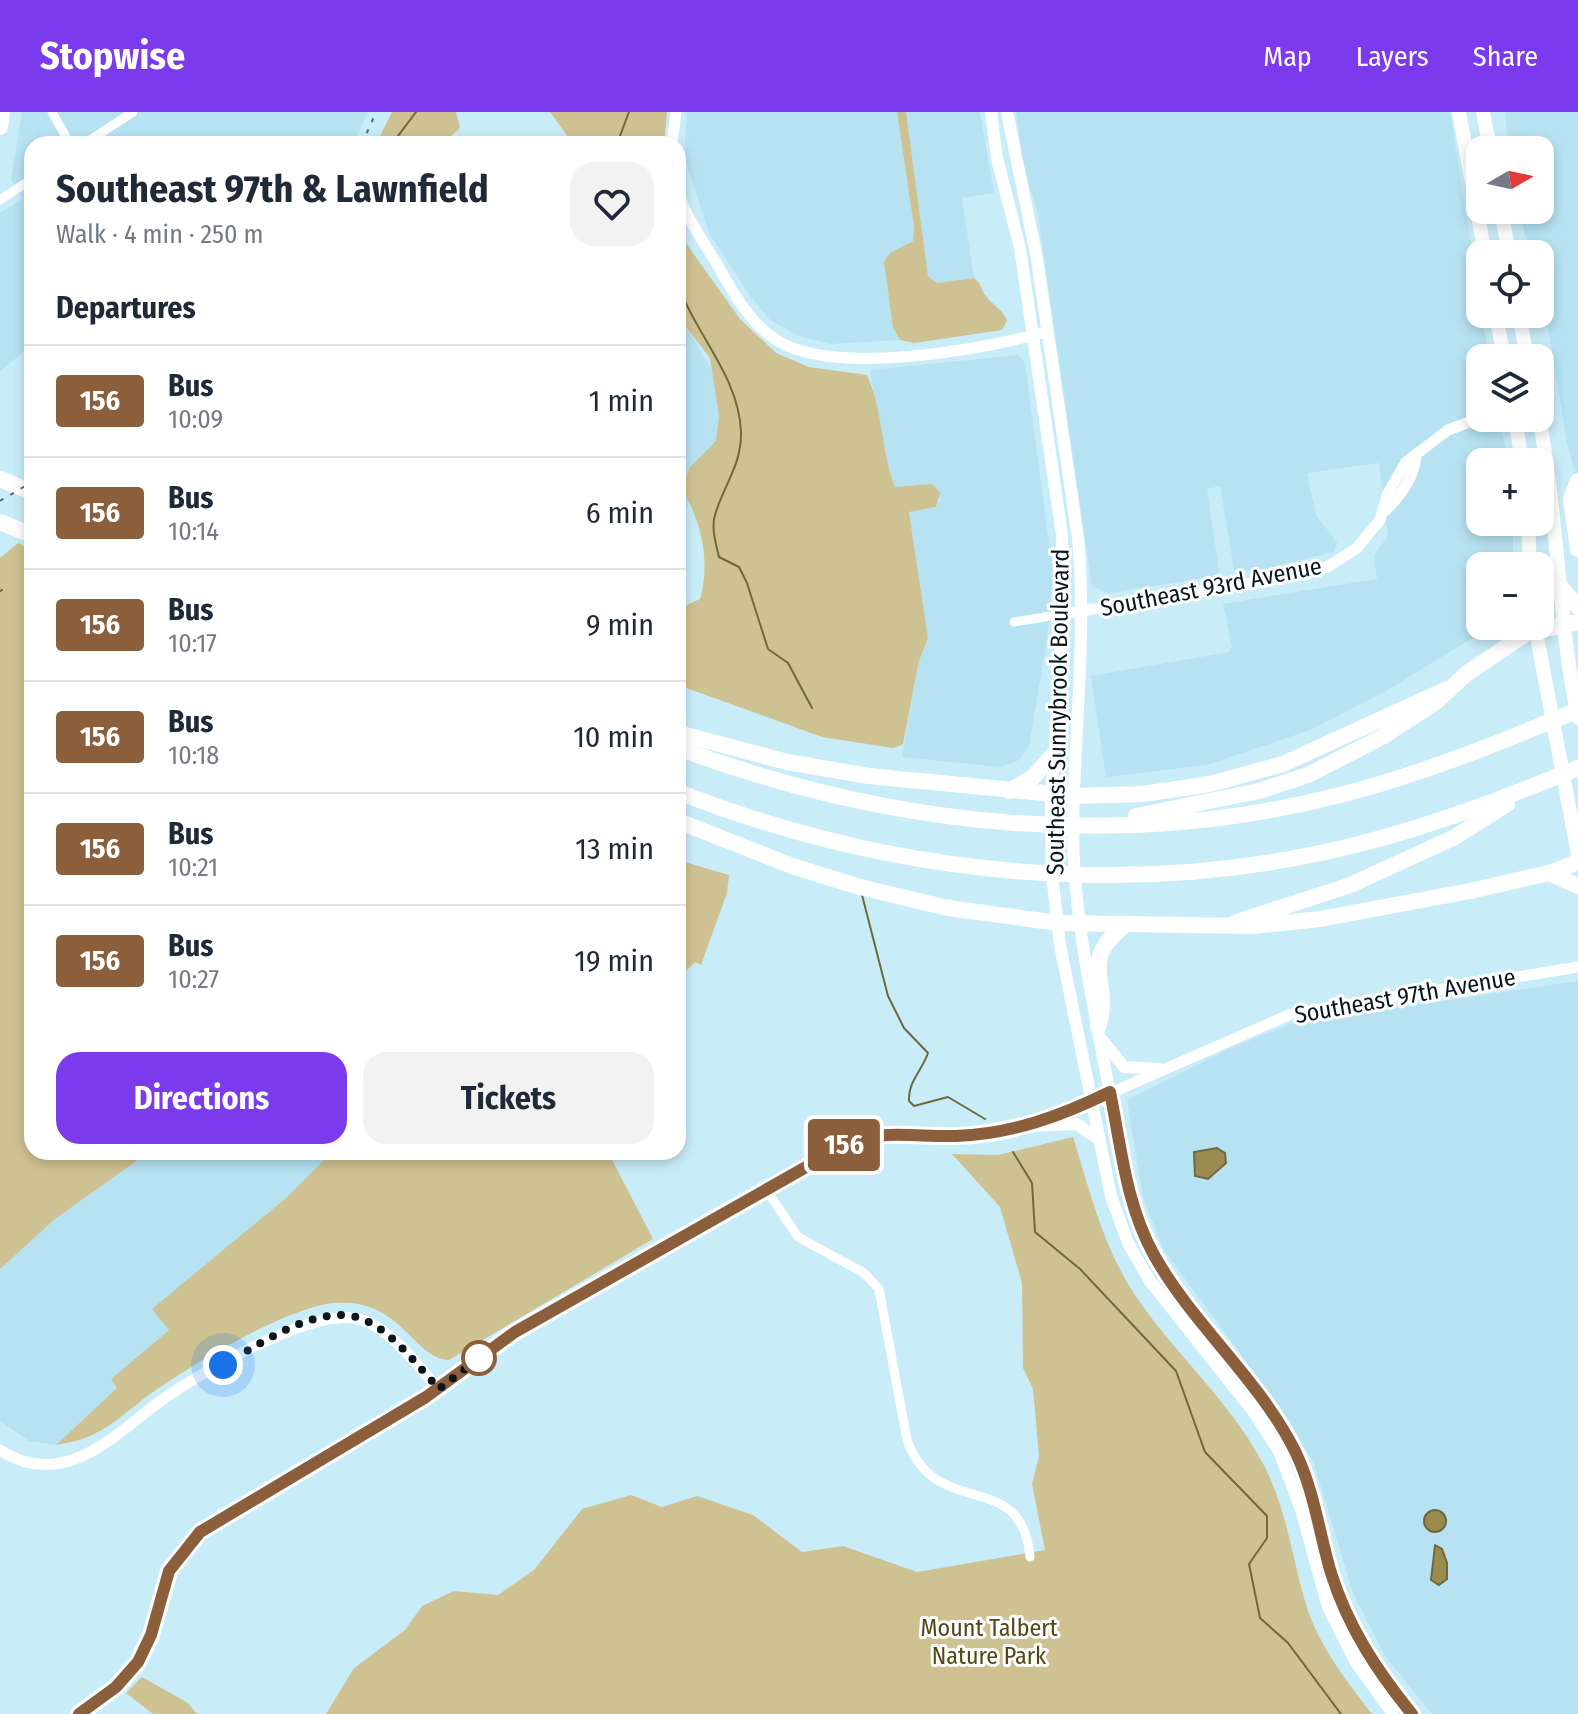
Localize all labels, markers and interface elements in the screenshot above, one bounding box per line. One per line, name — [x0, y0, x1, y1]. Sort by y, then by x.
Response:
text: Stopwise — [40, 33, 185, 79]
text: Map — [1263, 40, 1312, 73]
text: Layers — [1356, 40, 1429, 73]
text: Share — [1473, 40, 1538, 73]
north arrow — [1466, 136, 1554, 224]
map controls — [1466, 136, 1554, 640]
button: heart — [570, 162, 654, 246]
text: Southeast 97th & Lawnfield — [56, 166, 489, 212]
text: Walk · 4 min · 250 m — [56, 219, 264, 250]
button: locate — [1466, 240, 1554, 328]
text: Departures — [56, 290, 196, 326]
button: layers — [1466, 344, 1554, 432]
text: Bus — [168, 368, 213, 404]
text: 1 min — [589, 383, 654, 419]
text: 156 — [80, 384, 120, 417]
text: 10:09 — [168, 404, 223, 435]
button: + — [1466, 448, 1554, 536]
text: Bus — [168, 480, 213, 516]
text: 6 min — [586, 495, 654, 531]
text: 156 — [80, 496, 120, 529]
text: 10:14 — [168, 516, 219, 547]
street label: Southeast Sunnybrook Boulevard — [1041, 549, 1075, 875]
street label: Southeast 93rd Avenue — [1098, 552, 1324, 622]
button: − — [1466, 552, 1554, 640]
text: Bus — [168, 592, 213, 628]
text: 9 min — [586, 607, 654, 643]
text: 156 — [80, 608, 120, 641]
text: 10:17 — [168, 628, 217, 659]
text: Bus — [168, 704, 213, 740]
text: 10 min — [573, 719, 654, 755]
text: 156 — [80, 720, 120, 753]
text: 10:18 — [168, 740, 219, 771]
text: Bus — [168, 816, 213, 852]
text: 13 min — [575, 831, 654, 867]
text: 156 — [80, 832, 120, 865]
text: 10:21 — [168, 852, 218, 883]
text: Bus — [168, 928, 213, 964]
text: 19 min — [574, 943, 654, 979]
text: 156 — [80, 944, 120, 977]
street label: Southeast 97th Avenue — [1292, 963, 1518, 1029]
text: 10:27 — [168, 964, 219, 995]
button: Directions — [56, 1052, 347, 1144]
button: Tickets — [363, 1052, 654, 1144]
line badge: 156 — [798, 1119, 890, 1171]
text: 156 — [824, 1128, 864, 1161]
unlabelled marker — [462, 1341, 496, 1375]
your location — [203, 1345, 243, 1385]
park label: Mount Talbert Nature Park — [921, 1614, 1058, 1670]

